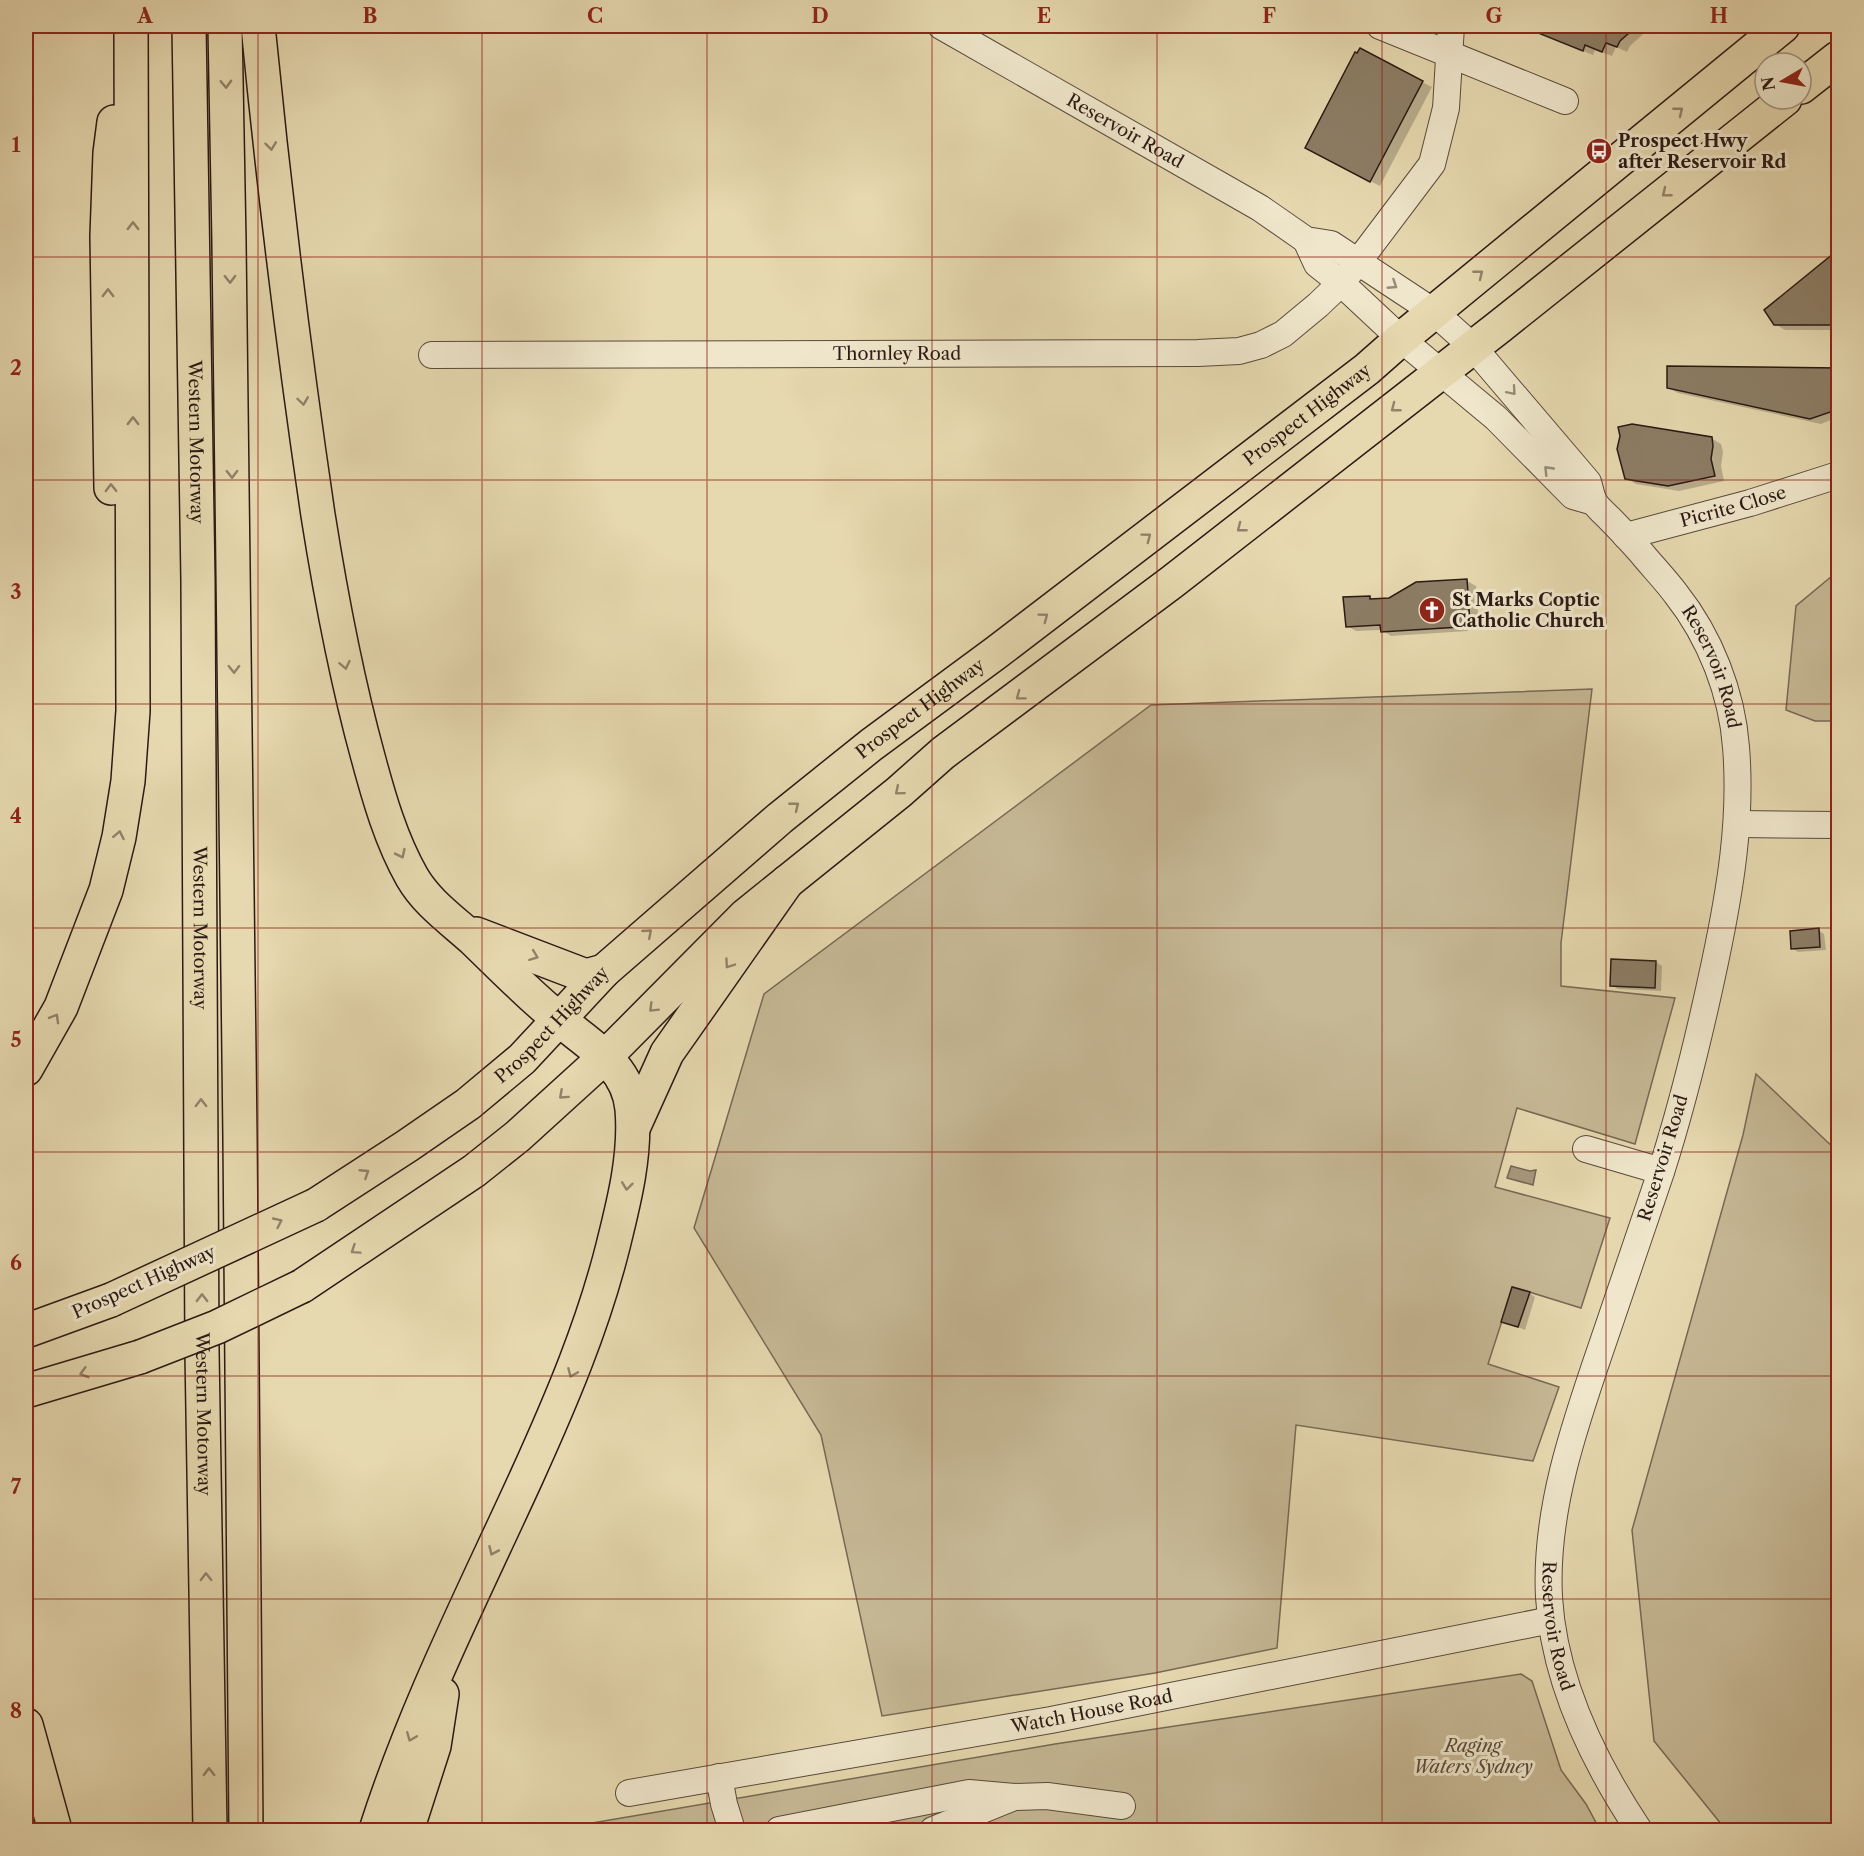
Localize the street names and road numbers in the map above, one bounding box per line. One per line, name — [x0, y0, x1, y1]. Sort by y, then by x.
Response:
street label: Reservoir Road — [1063, 89, 1188, 173]
street label: Thornley Road — [833, 343, 961, 365]
street label: Prospect Highway — [1239, 358, 1376, 471]
street label: Western Motorway — [183, 359, 208, 525]
street label: Picrite Close — [1678, 481, 1789, 532]
street label: Reservoir Road — [1677, 601, 1745, 730]
street label: Prospect Highway — [851, 653, 990, 764]
street label: Western Motorway — [188, 845, 211, 1011]
street label: Prospect Highway — [490, 961, 614, 1088]
street label: Reservoir Road — [1633, 1092, 1693, 1224]
street label: Prospect Highway — [69, 1240, 220, 1323]
street label: Western Motorway — [191, 1331, 215, 1497]
street label: Reservoir Road — [1538, 1561, 1578, 1694]
street label: Watch House Road — [1008, 1685, 1175, 1738]

